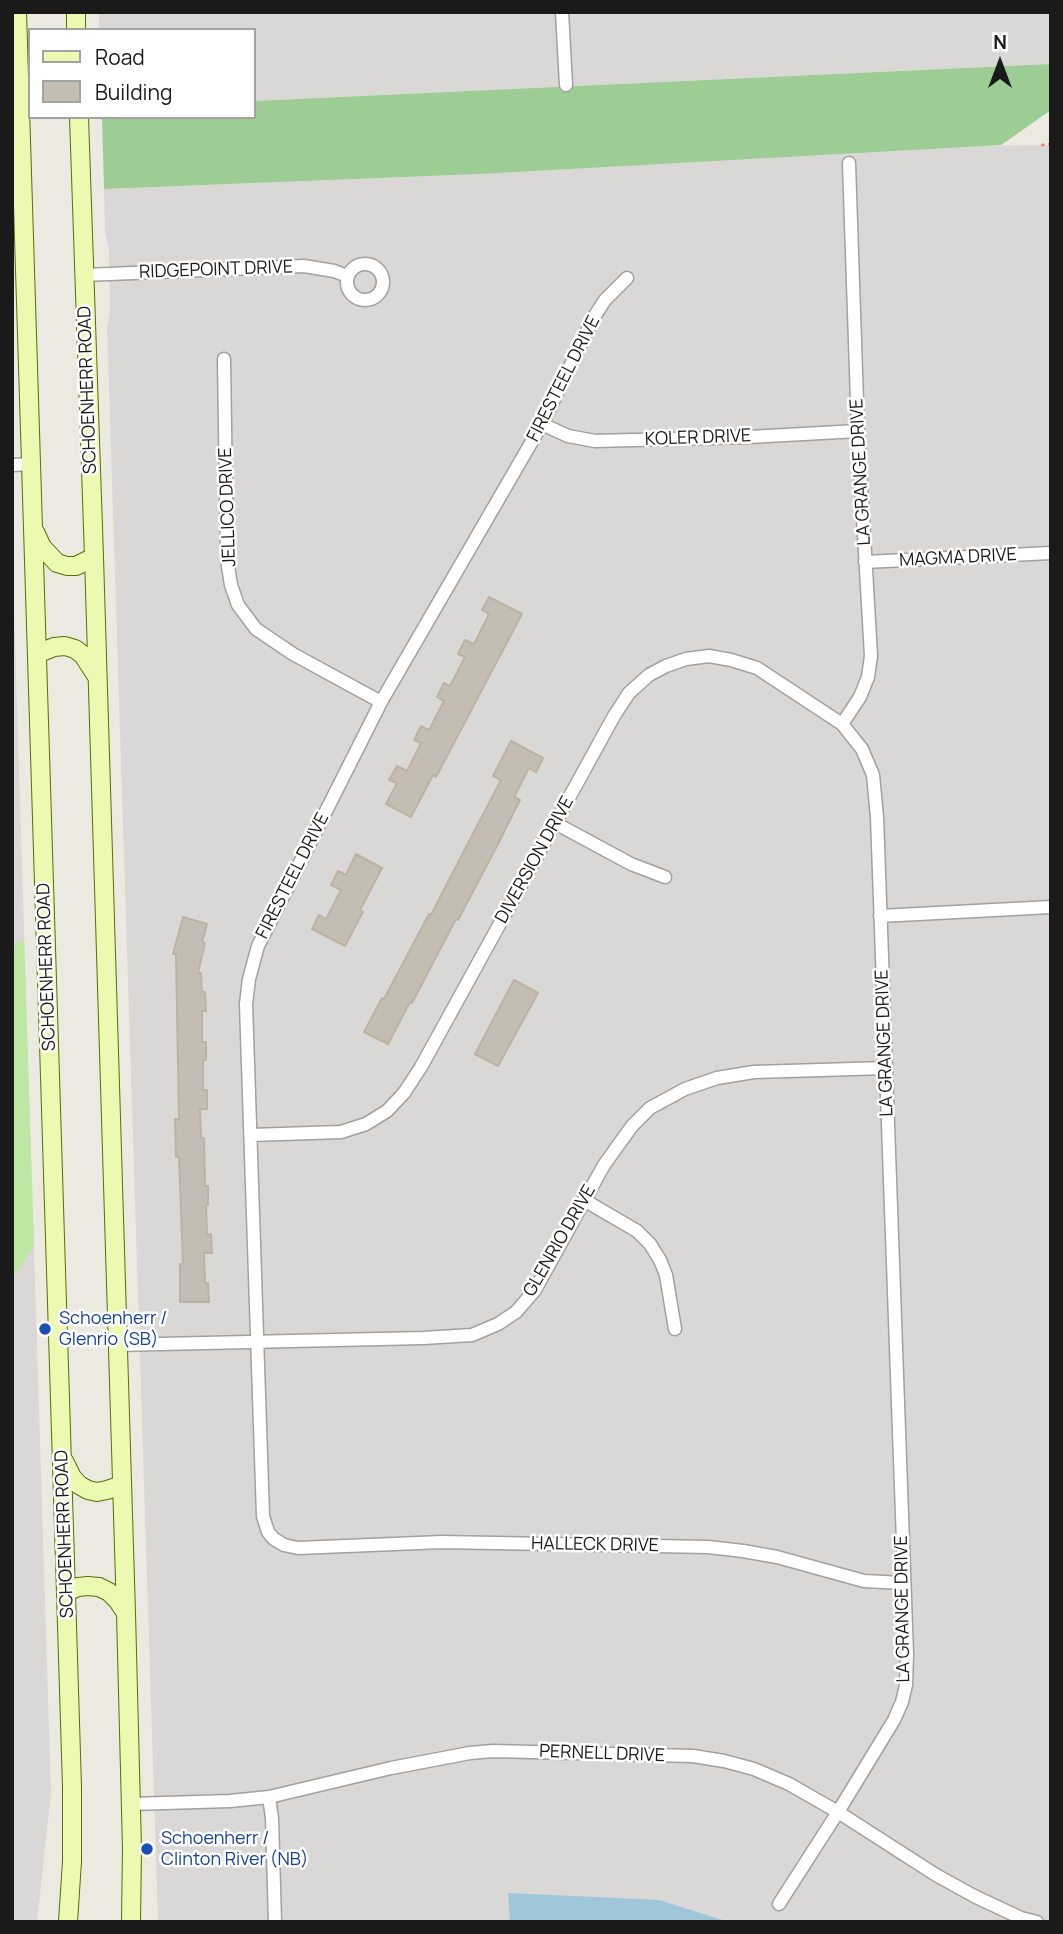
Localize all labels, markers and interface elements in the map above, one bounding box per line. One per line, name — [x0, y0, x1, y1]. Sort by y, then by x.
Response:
legend — [28, 28, 256, 119]
north arrow — [965, 28, 1035, 98]
text: N — [993, 29, 1007, 55]
text: Road — [95, 43, 145, 71]
text: Building — [95, 78, 172, 106]
street label: RIDGEPOINT DRIVE — [139, 257, 293, 283]
street label: SCHOENHERR ROAD — [74, 306, 102, 474]
street label: FIRESTEEL DRIVE — [523, 312, 605, 446]
street label: LA GRANGE DRIVE — [846, 398, 876, 546]
street label: KOLER DRIVE — [645, 425, 751, 451]
street label: JELLICO DRIVE — [215, 447, 241, 567]
street label: MAGMA DRIVE — [899, 544, 1017, 572]
street label: DIVERSION DRIVE — [491, 793, 579, 927]
street label: FIRESTEEL DRIVE — [252, 809, 334, 943]
street label: SCHOENHERR ROAD — [33, 883, 61, 1051]
street label: LA GRANGE DRIVE — [872, 969, 898, 1117]
street label: GLENRIO DRIVE — [519, 1181, 601, 1301]
place label: Schoenherr / Glenrio (SB) — [59, 1308, 167, 1350]
marker: Schoenherr / Glenrio (SB) — [37, 1321, 53, 1337]
street label: SCHOENHERR ROAD — [51, 1450, 79, 1618]
street label: HALLECK DRIVE — [531, 1533, 659, 1557]
street label: LA GRANGE DRIVE — [891, 1535, 915, 1683]
street label: PERNELL DRIVE — [539, 1741, 665, 1767]
place label: Schoenherr / Clinton River (NB) — [161, 1828, 308, 1870]
marker: Schoenherr / Clinton River (NB) — [139, 1841, 155, 1857]

